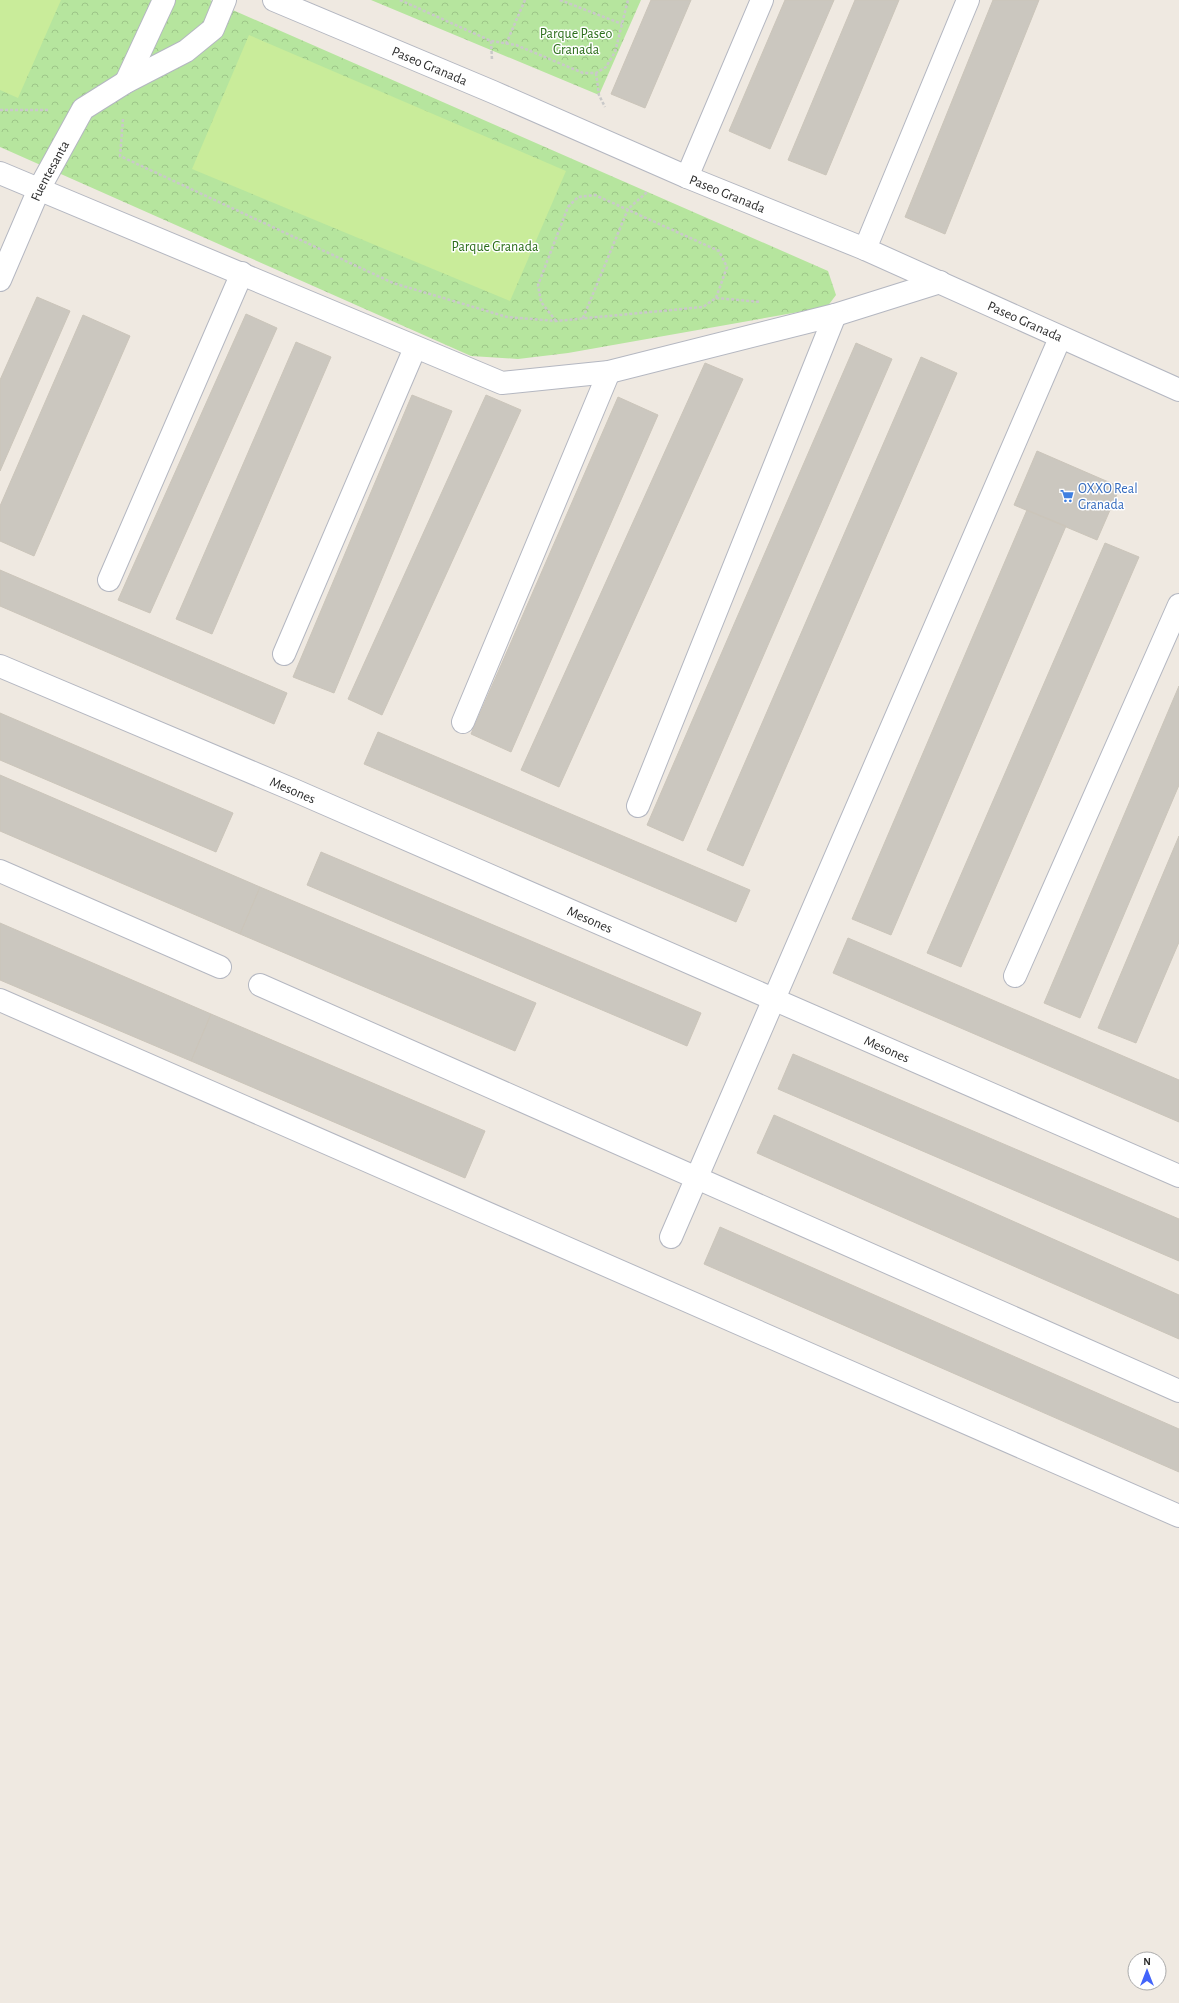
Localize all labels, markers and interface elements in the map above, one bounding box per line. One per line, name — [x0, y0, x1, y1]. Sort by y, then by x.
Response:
park label: Parque Paseo Granada — [540, 27, 612, 57]
street label: Paseo Granada — [390, 44, 470, 89]
street label: Fuentesanta — [29, 138, 72, 204]
street label: Paseo Granada — [687, 173, 768, 216]
park label: Parque Granada — [451, 240, 539, 254]
street label: Paseo Granada — [985, 299, 1065, 345]
place label: OXXO Real Granada — [1078, 482, 1138, 512]
supermarket icon: OXXO Real Granada — [1059, 488, 1075, 504]
street label: Mesones — [268, 775, 317, 807]
street label: Mesones — [565, 904, 614, 936]
street label: Mesones — [862, 1034, 911, 1066]
north arrow — [1127, 1951, 1167, 1991]
text: N — [1143, 1956, 1151, 1967]

